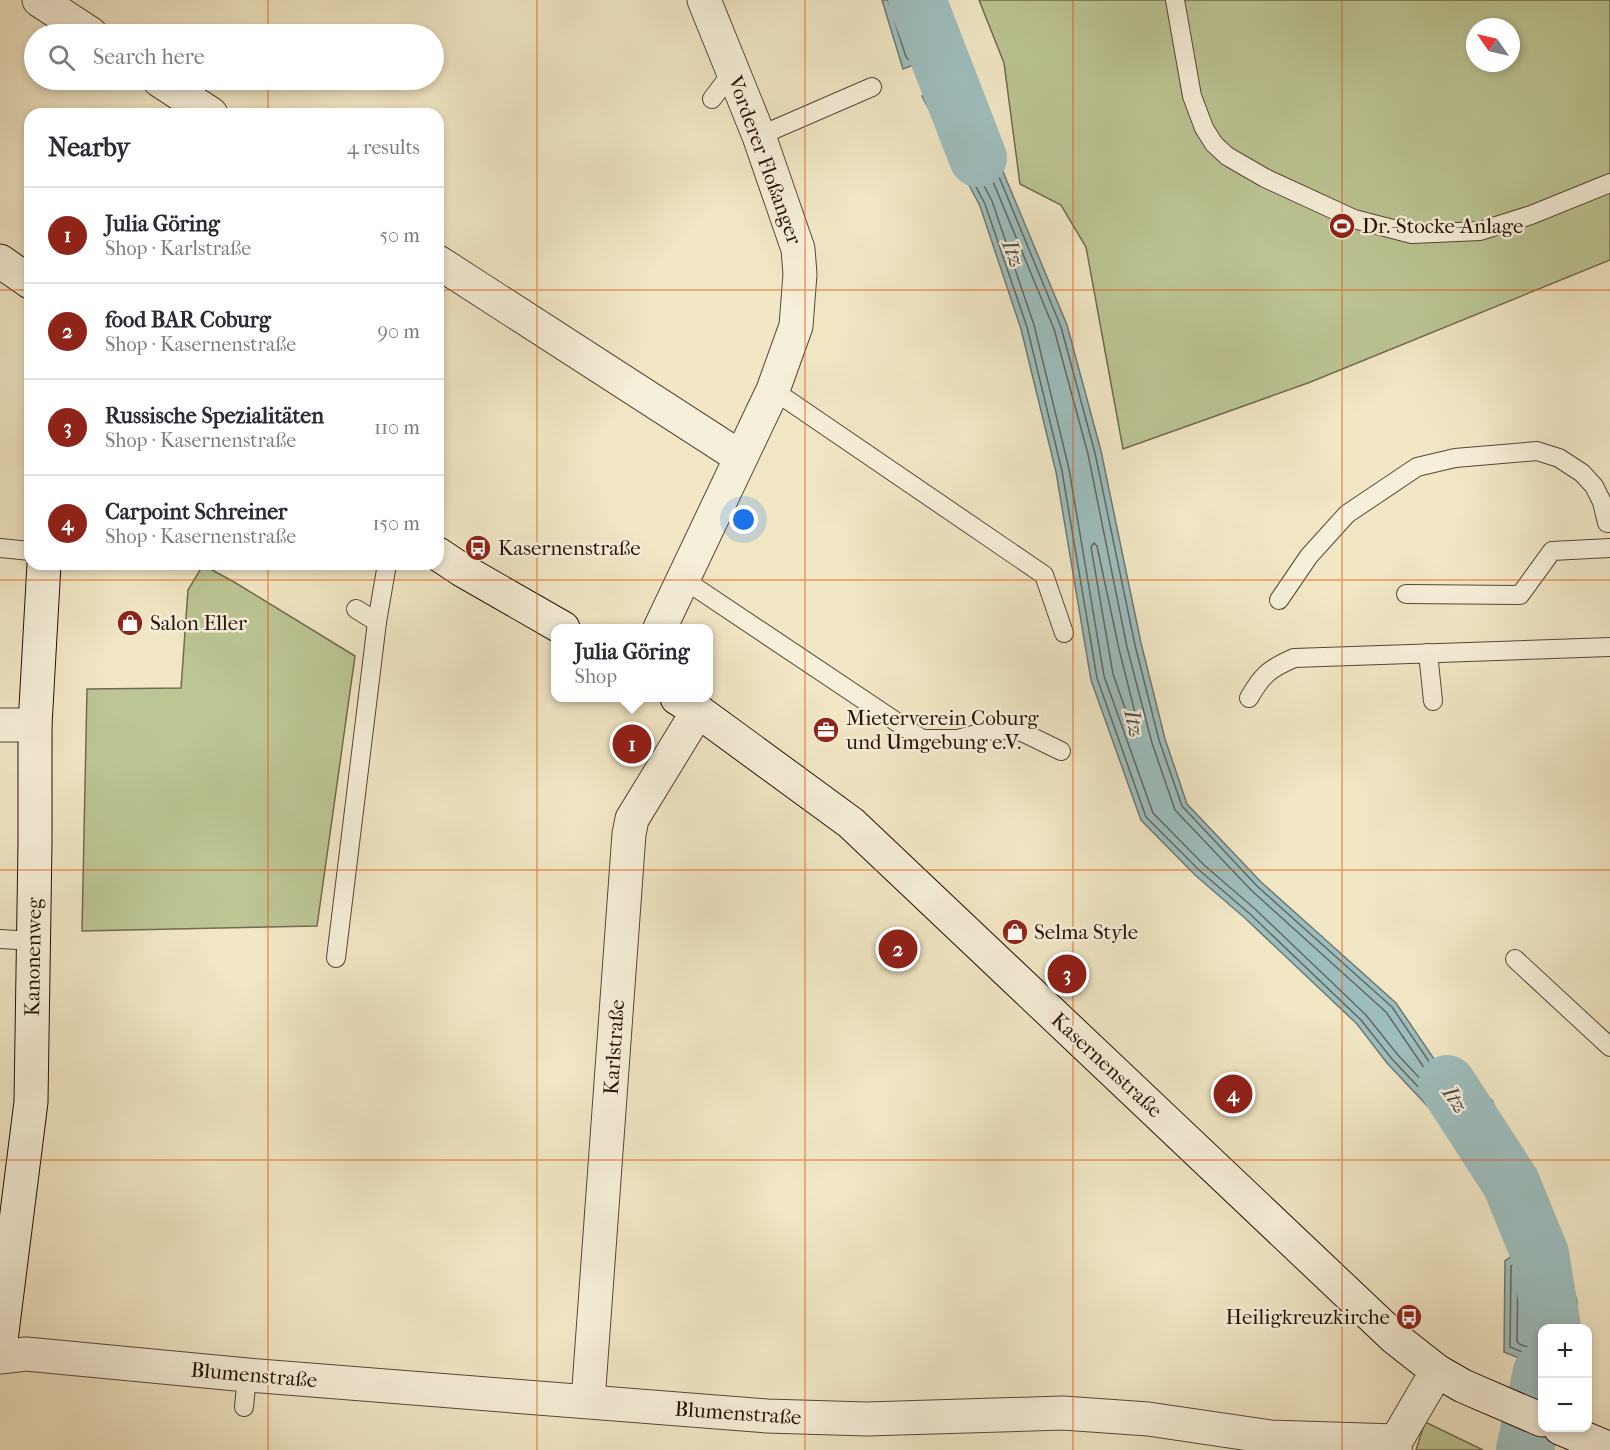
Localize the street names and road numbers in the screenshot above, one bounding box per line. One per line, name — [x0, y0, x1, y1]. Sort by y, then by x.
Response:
street label: Vorderer Floßanger — [723, 72, 807, 248]
street label: Kanonenweg — [20, 897, 46, 1017]
street label: Karlstraße — [599, 998, 629, 1096]
street label: Kasernenstraße — [1047, 1008, 1167, 1122]
street label: Blumenstraße — [190, 1358, 318, 1392]
street label: Blumenstraße — [674, 1397, 802, 1429]

